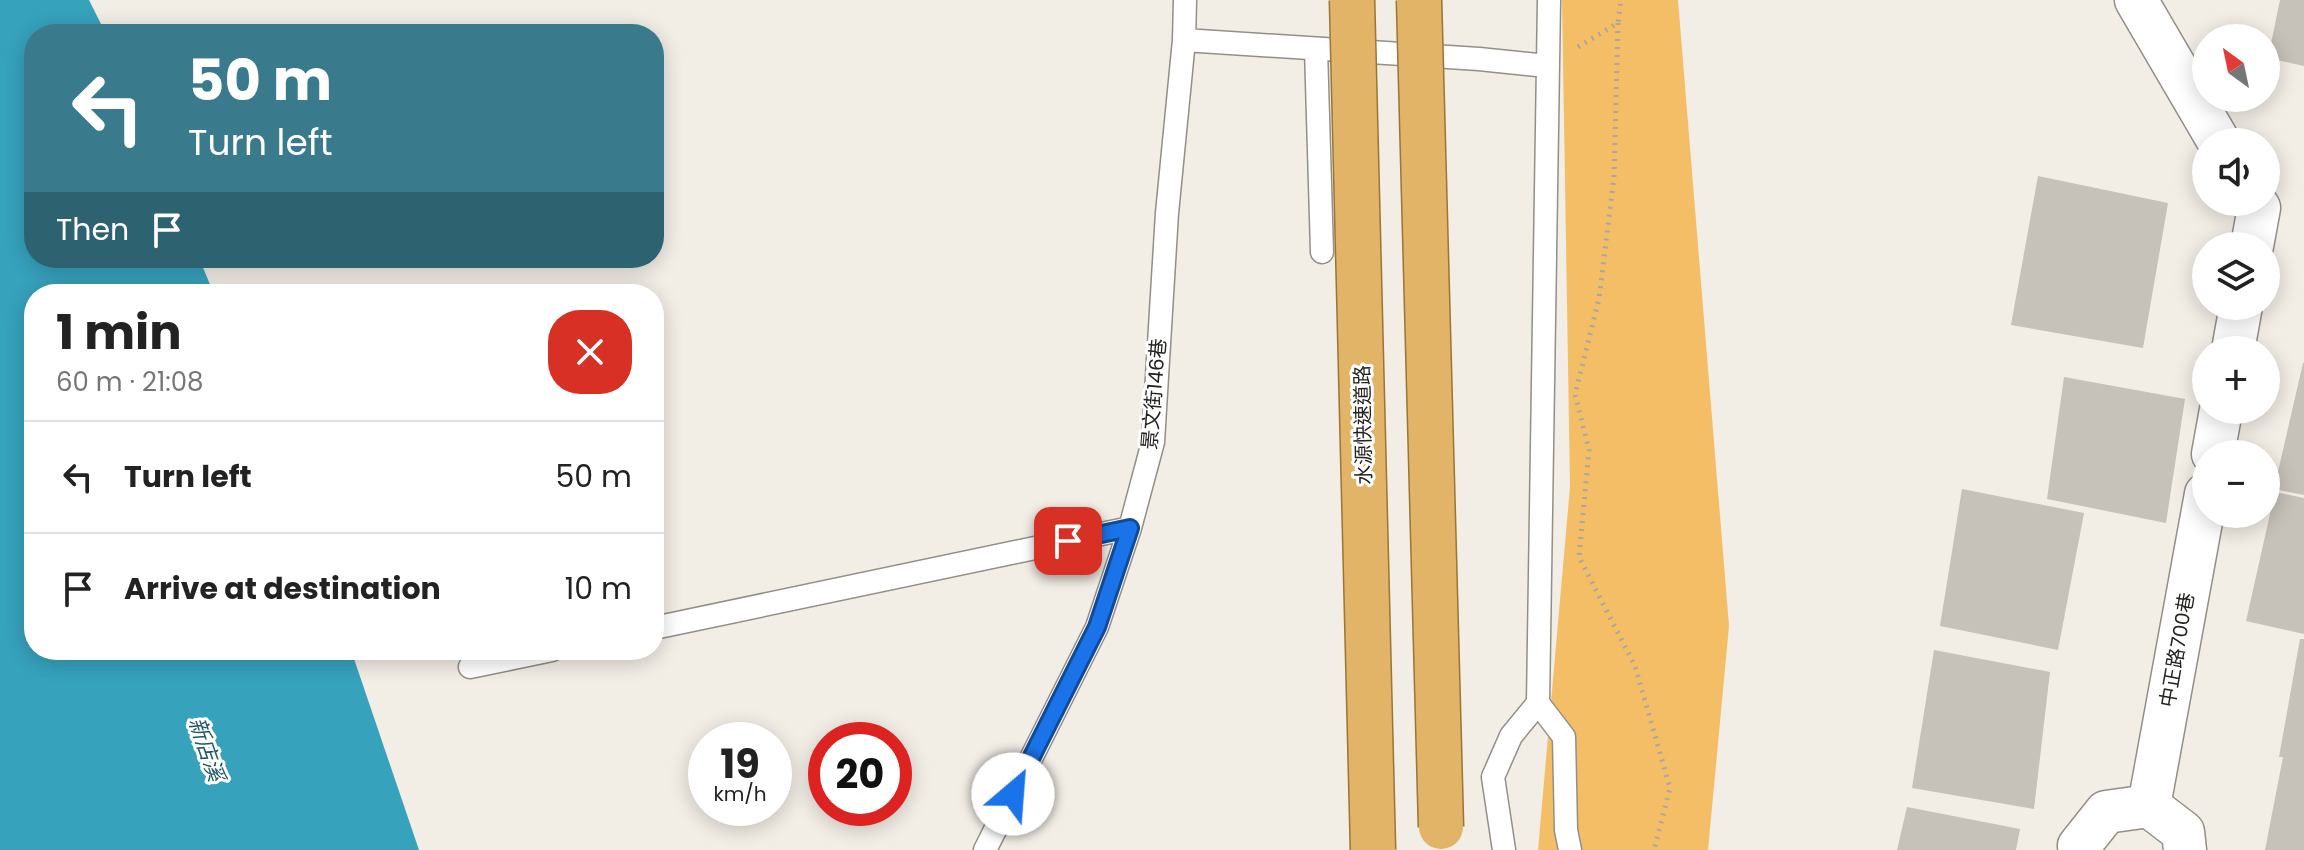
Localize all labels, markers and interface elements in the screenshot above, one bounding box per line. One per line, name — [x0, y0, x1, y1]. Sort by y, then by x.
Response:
north arrow — [2192, 24, 2280, 112]
map controls — [2192, 24, 2280, 528]
text: 50 m — [188, 41, 332, 120]
icon: left — [56, 56, 160, 160]
text: Turn left — [188, 117, 333, 168]
button: sound — [2192, 128, 2280, 216]
text: Then — [56, 208, 129, 251]
icon: arrive — [145, 208, 189, 252]
button: layers — [2192, 232, 2280, 320]
text: 1 min — [56, 299, 182, 366]
button: close — [548, 310, 632, 394]
button: + — [2192, 336, 2280, 424]
street label: 景文街146巷 — [1135, 337, 1173, 451]
text: 60 m · 21:08 — [56, 364, 204, 400]
street label: 水源快速道路 — [1348, 365, 1378, 485]
button: − — [2192, 440, 2280, 528]
icon: left — [56, 455, 100, 499]
text: Turn left — [124, 455, 252, 498]
text: 50 m — [555, 455, 632, 498]
pin — [1034, 507, 1102, 575]
icon: arrive — [1046, 519, 1090, 563]
icon: arrive — [56, 567, 100, 611]
text: Arrive at destination — [124, 567, 441, 610]
text: 10 m — [565, 567, 632, 610]
street label: 中正路700巷 — [2153, 590, 2201, 710]
water label: 新店溪 — [181, 713, 233, 788]
speed limit sign: 20 — [808, 722, 912, 826]
text: 19 — [720, 736, 760, 792]
position arrow — [971, 752, 1055, 836]
text: km/h — [713, 780, 767, 808]

